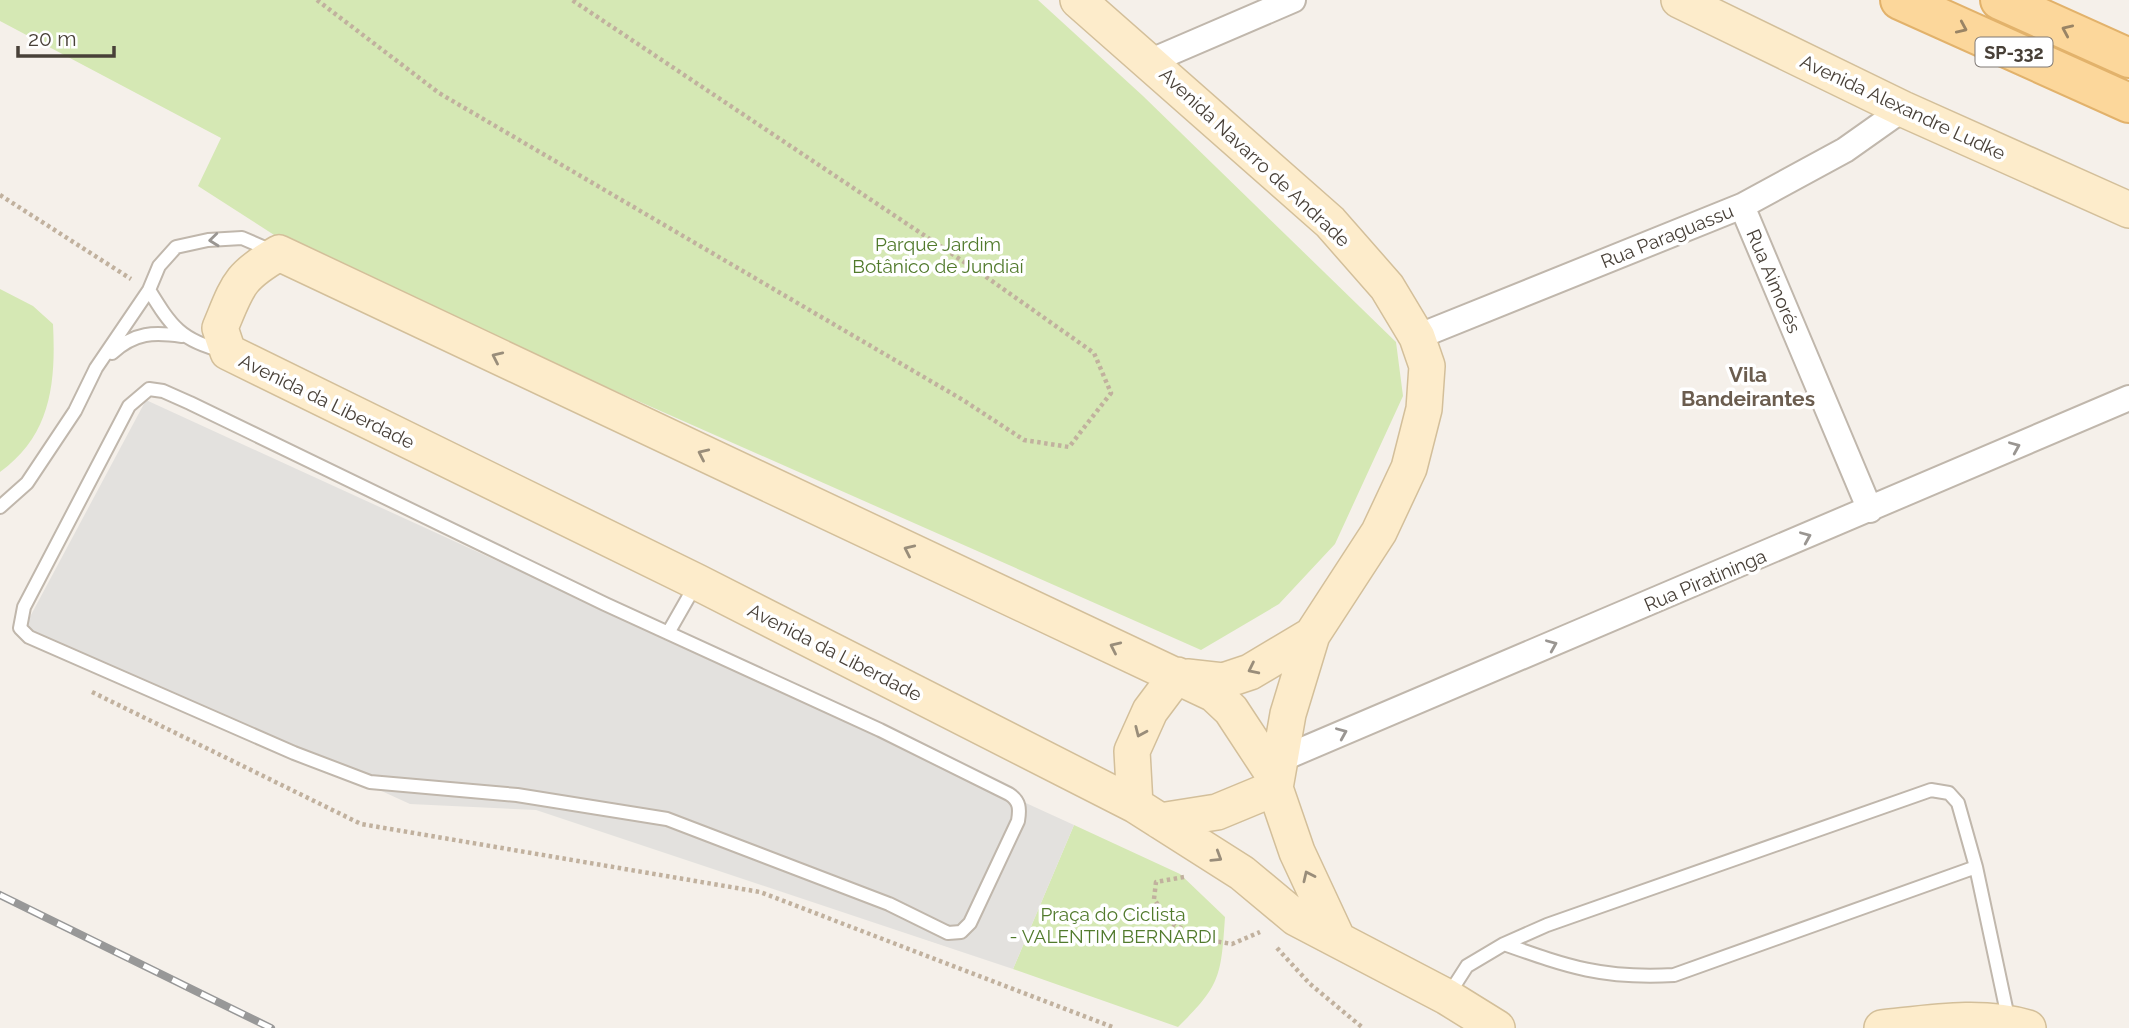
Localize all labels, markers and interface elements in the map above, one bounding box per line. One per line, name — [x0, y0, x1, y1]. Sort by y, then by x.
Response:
scale bar — [18, 14, 114, 58]
one-way arrow — [1955, 20, 1967, 34]
one-way arrow — [2062, 24, 2074, 38]
text: 20 m — [28, 26, 76, 51]
road number: SP-332 — [1976, 38, 2052, 66]
street label: Avenida Alexandre Ludke — [1797, 50, 2009, 164]
street label: Avenida Navarro de Andrade — [1155, 63, 1355, 251]
street label: Rua Paraguassu — [1598, 199, 1736, 273]
street label: Rua Aimorés — [1742, 226, 1806, 336]
one-way arrow — [208, 233, 219, 248]
park label: Parque Jardim Botânico de Jundiaí — [852, 233, 1025, 277]
street label: Avenida da Liberdade — [236, 349, 418, 453]
one-way arrow — [492, 352, 504, 366]
district label: Vila Bandeirantes — [1681, 362, 1815, 411]
one-way arrow — [2008, 441, 2021, 455]
one-way arrow — [698, 448, 710, 462]
one-way arrow — [1799, 531, 1812, 545]
one-way arrow — [904, 544, 916, 558]
street label: Rua Piratininga — [1641, 544, 1769, 616]
street label: Avenida da Liberdade — [744, 599, 926, 705]
one-way arrow — [1545, 639, 1557, 653]
one-way arrow — [1110, 641, 1122, 655]
one-way arrow — [1248, 661, 1260, 675]
one-way arrow — [1134, 725, 1148, 738]
one-way arrow — [1336, 728, 1348, 742]
one-way arrow — [1210, 849, 1223, 862]
one-way arrow — [1303, 871, 1317, 883]
park label: Praça do Ciclista - VALENTIM BERNARDI — [1010, 903, 1216, 947]

